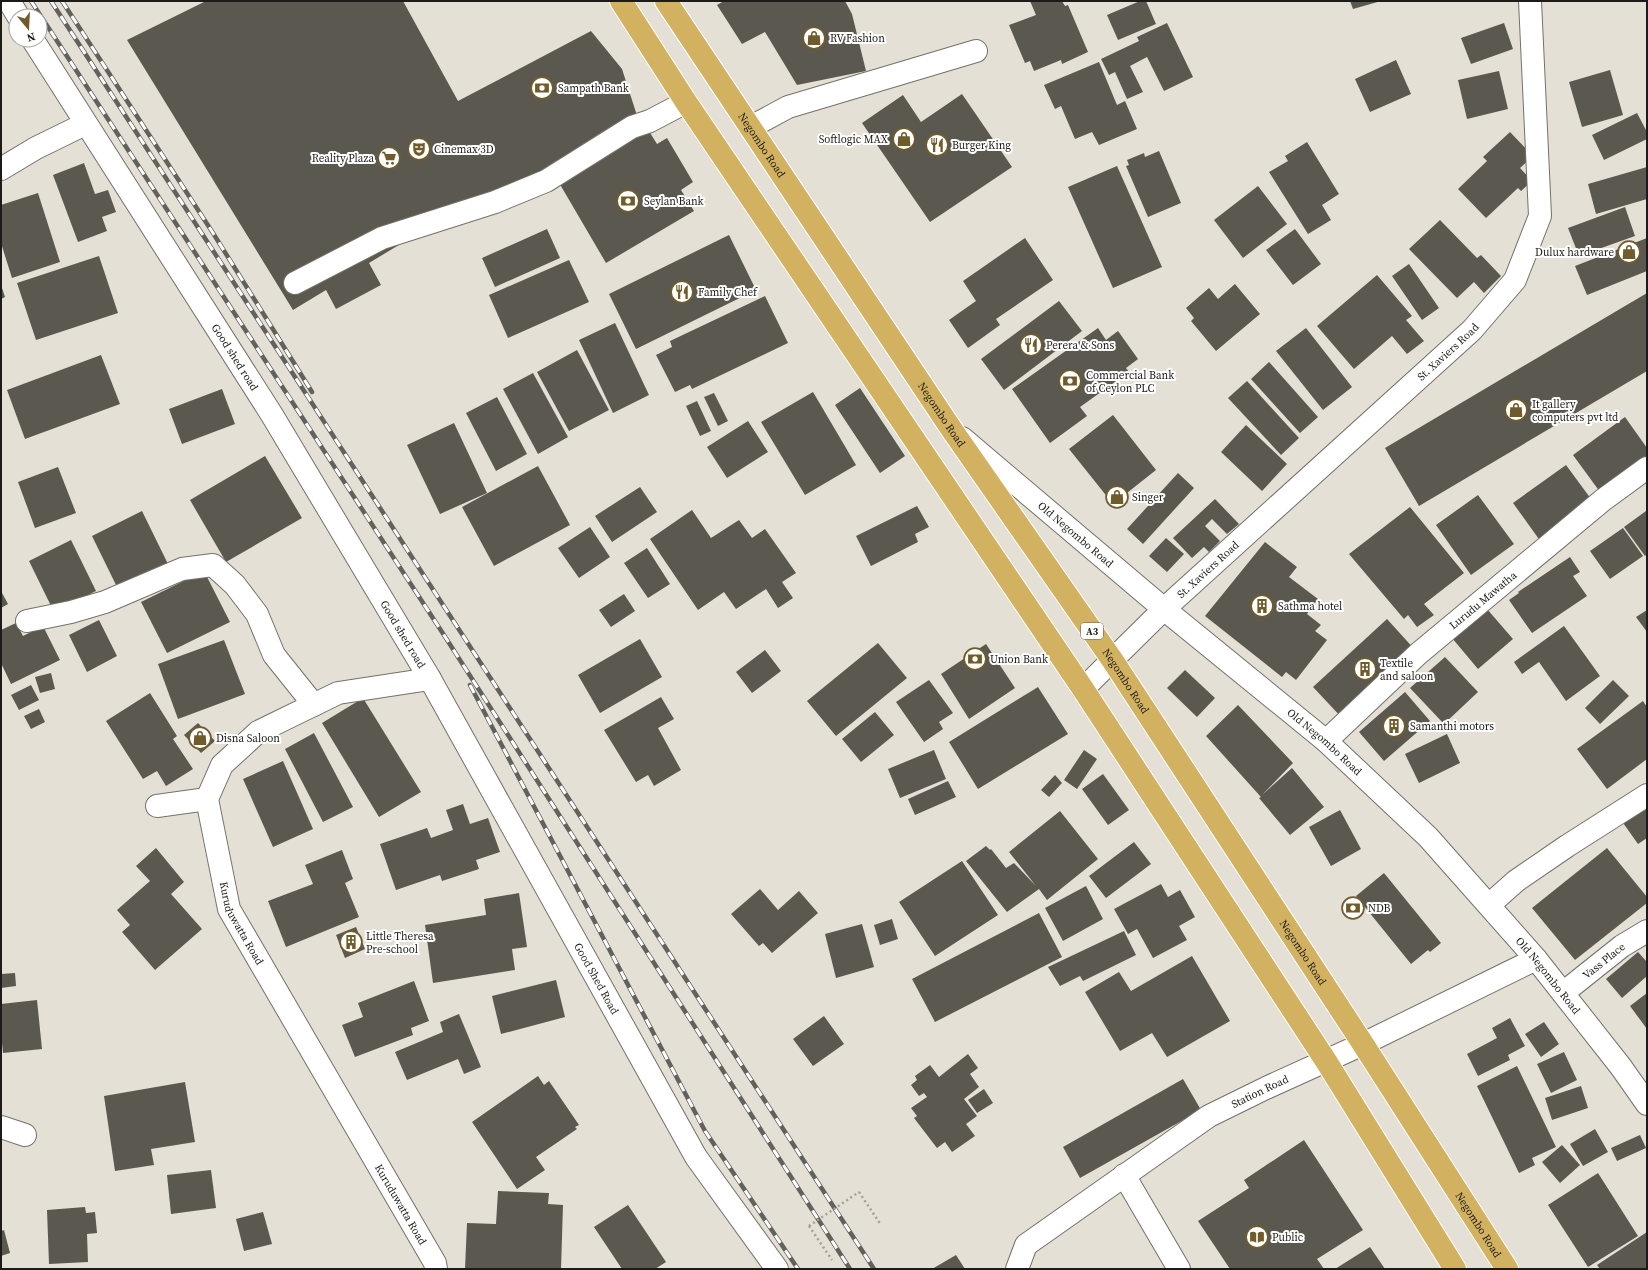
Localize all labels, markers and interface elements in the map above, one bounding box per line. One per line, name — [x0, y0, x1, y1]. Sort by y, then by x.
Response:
north arrow — [8, 8, 48, 48]
shop icon: RV Fashion — [801, 25, 827, 51]
text: N — [25, 29, 37, 45]
place label: RV Fashion — [830, 31, 885, 46]
bank icon: Sampath Bank — [529, 75, 555, 101]
place label: Sampath Bank — [558, 81, 630, 96]
street label: Negombo Road — [735, 110, 789, 181]
shop icon: Softlogic MAX — [891, 126, 917, 152]
place label: Softlogic MAX — [819, 132, 889, 147]
restaurant icon: Burger King — [924, 132, 950, 158]
theatre icon: Cinemax 3D — [406, 136, 432, 162]
place label: Burger King — [952, 138, 1011, 153]
place label: Cinemax 3D — [434, 142, 494, 157]
supermarket icon: Reality Plaza — [376, 145, 402, 171]
place label: Reality Plaza — [312, 151, 374, 166]
bank icon: Seylan Bank — [615, 188, 641, 214]
place label: Seylan Bank — [644, 194, 705, 209]
shop icon: Dulux hardware — [1616, 239, 1642, 265]
place label: Dulux hardware — [1535, 245, 1614, 260]
restaurant icon: Family Chef — [669, 279, 695, 305]
place label: Family Chef — [698, 285, 758, 300]
street label: St. Xaviers Road — [1414, 319, 1483, 384]
street label: Good shed road — [208, 321, 262, 394]
restaurant icon: Perera & Sons — [1018, 332, 1044, 358]
place label: Perera & Sons — [1046, 338, 1115, 353]
bank icon: Commercial Bank of Ceylon PLC — [1057, 368, 1083, 394]
place label: Commercial Bank of Ceylon PLC — [1086, 368, 1175, 396]
street label: Negombo Road — [915, 379, 969, 450]
shop icon: It gallery computers pvt ltd — [1503, 397, 1529, 423]
place label: It gallery computers pvt ltd — [1532, 397, 1619, 425]
shop icon: Singer — [1104, 484, 1130, 510]
place label: Singer — [1132, 490, 1164, 505]
street label: Old Negombo Road — [1035, 498, 1117, 571]
street label: St. Xaviers Road — [1174, 537, 1243, 601]
street label: Lurudu Mawatha — [1446, 567, 1520, 633]
building icon: Sathma hotel — [1249, 593, 1275, 619]
street label: Good shed road — [377, 597, 430, 671]
place label: Sathma hotel — [1278, 599, 1342, 614]
road number: A3 — [1081, 623, 1103, 639]
street label: Negombo Road — [1099, 645, 1153, 717]
bank icon: Union Bank — [962, 646, 988, 672]
place label: Union Bank — [990, 652, 1049, 667]
building icon: Textile and saloon — [1352, 656, 1378, 682]
place label: Textile and saloon — [1380, 656, 1434, 684]
street label: Old Negombo Road — [1284, 705, 1366, 779]
building icon: Samanthi motors — [1381, 713, 1407, 739]
place label: Samanthi motors — [1410, 719, 1494, 734]
shop icon: Disna Saloon — [187, 725, 213, 751]
place label: Disna Saloon — [216, 731, 280, 746]
street label: Kuruduwatta Road — [216, 880, 268, 968]
bank icon: NDB — [1340, 895, 1366, 921]
place label: NDB — [1368, 901, 1390, 916]
street label: Negombo Road — [1276, 917, 1330, 988]
building icon: Little Theresa Pre-school — [338, 929, 364, 955]
place label: Little Theresa Pre-school — [366, 929, 434, 957]
street label: Old Negombo Road — [1512, 934, 1584, 1018]
street label: Vass Place — [1579, 939, 1628, 982]
street label: Good Shed Road — [571, 940, 623, 1018]
street label: Station Road — [1229, 1071, 1292, 1111]
street label: Kuruduwatta Road — [371, 1161, 431, 1248]
street label: Negombo Road — [1452, 1189, 1506, 1261]
library icon: Public — [1244, 1224, 1270, 1250]
place label: Public — [1272, 1230, 1304, 1245]

